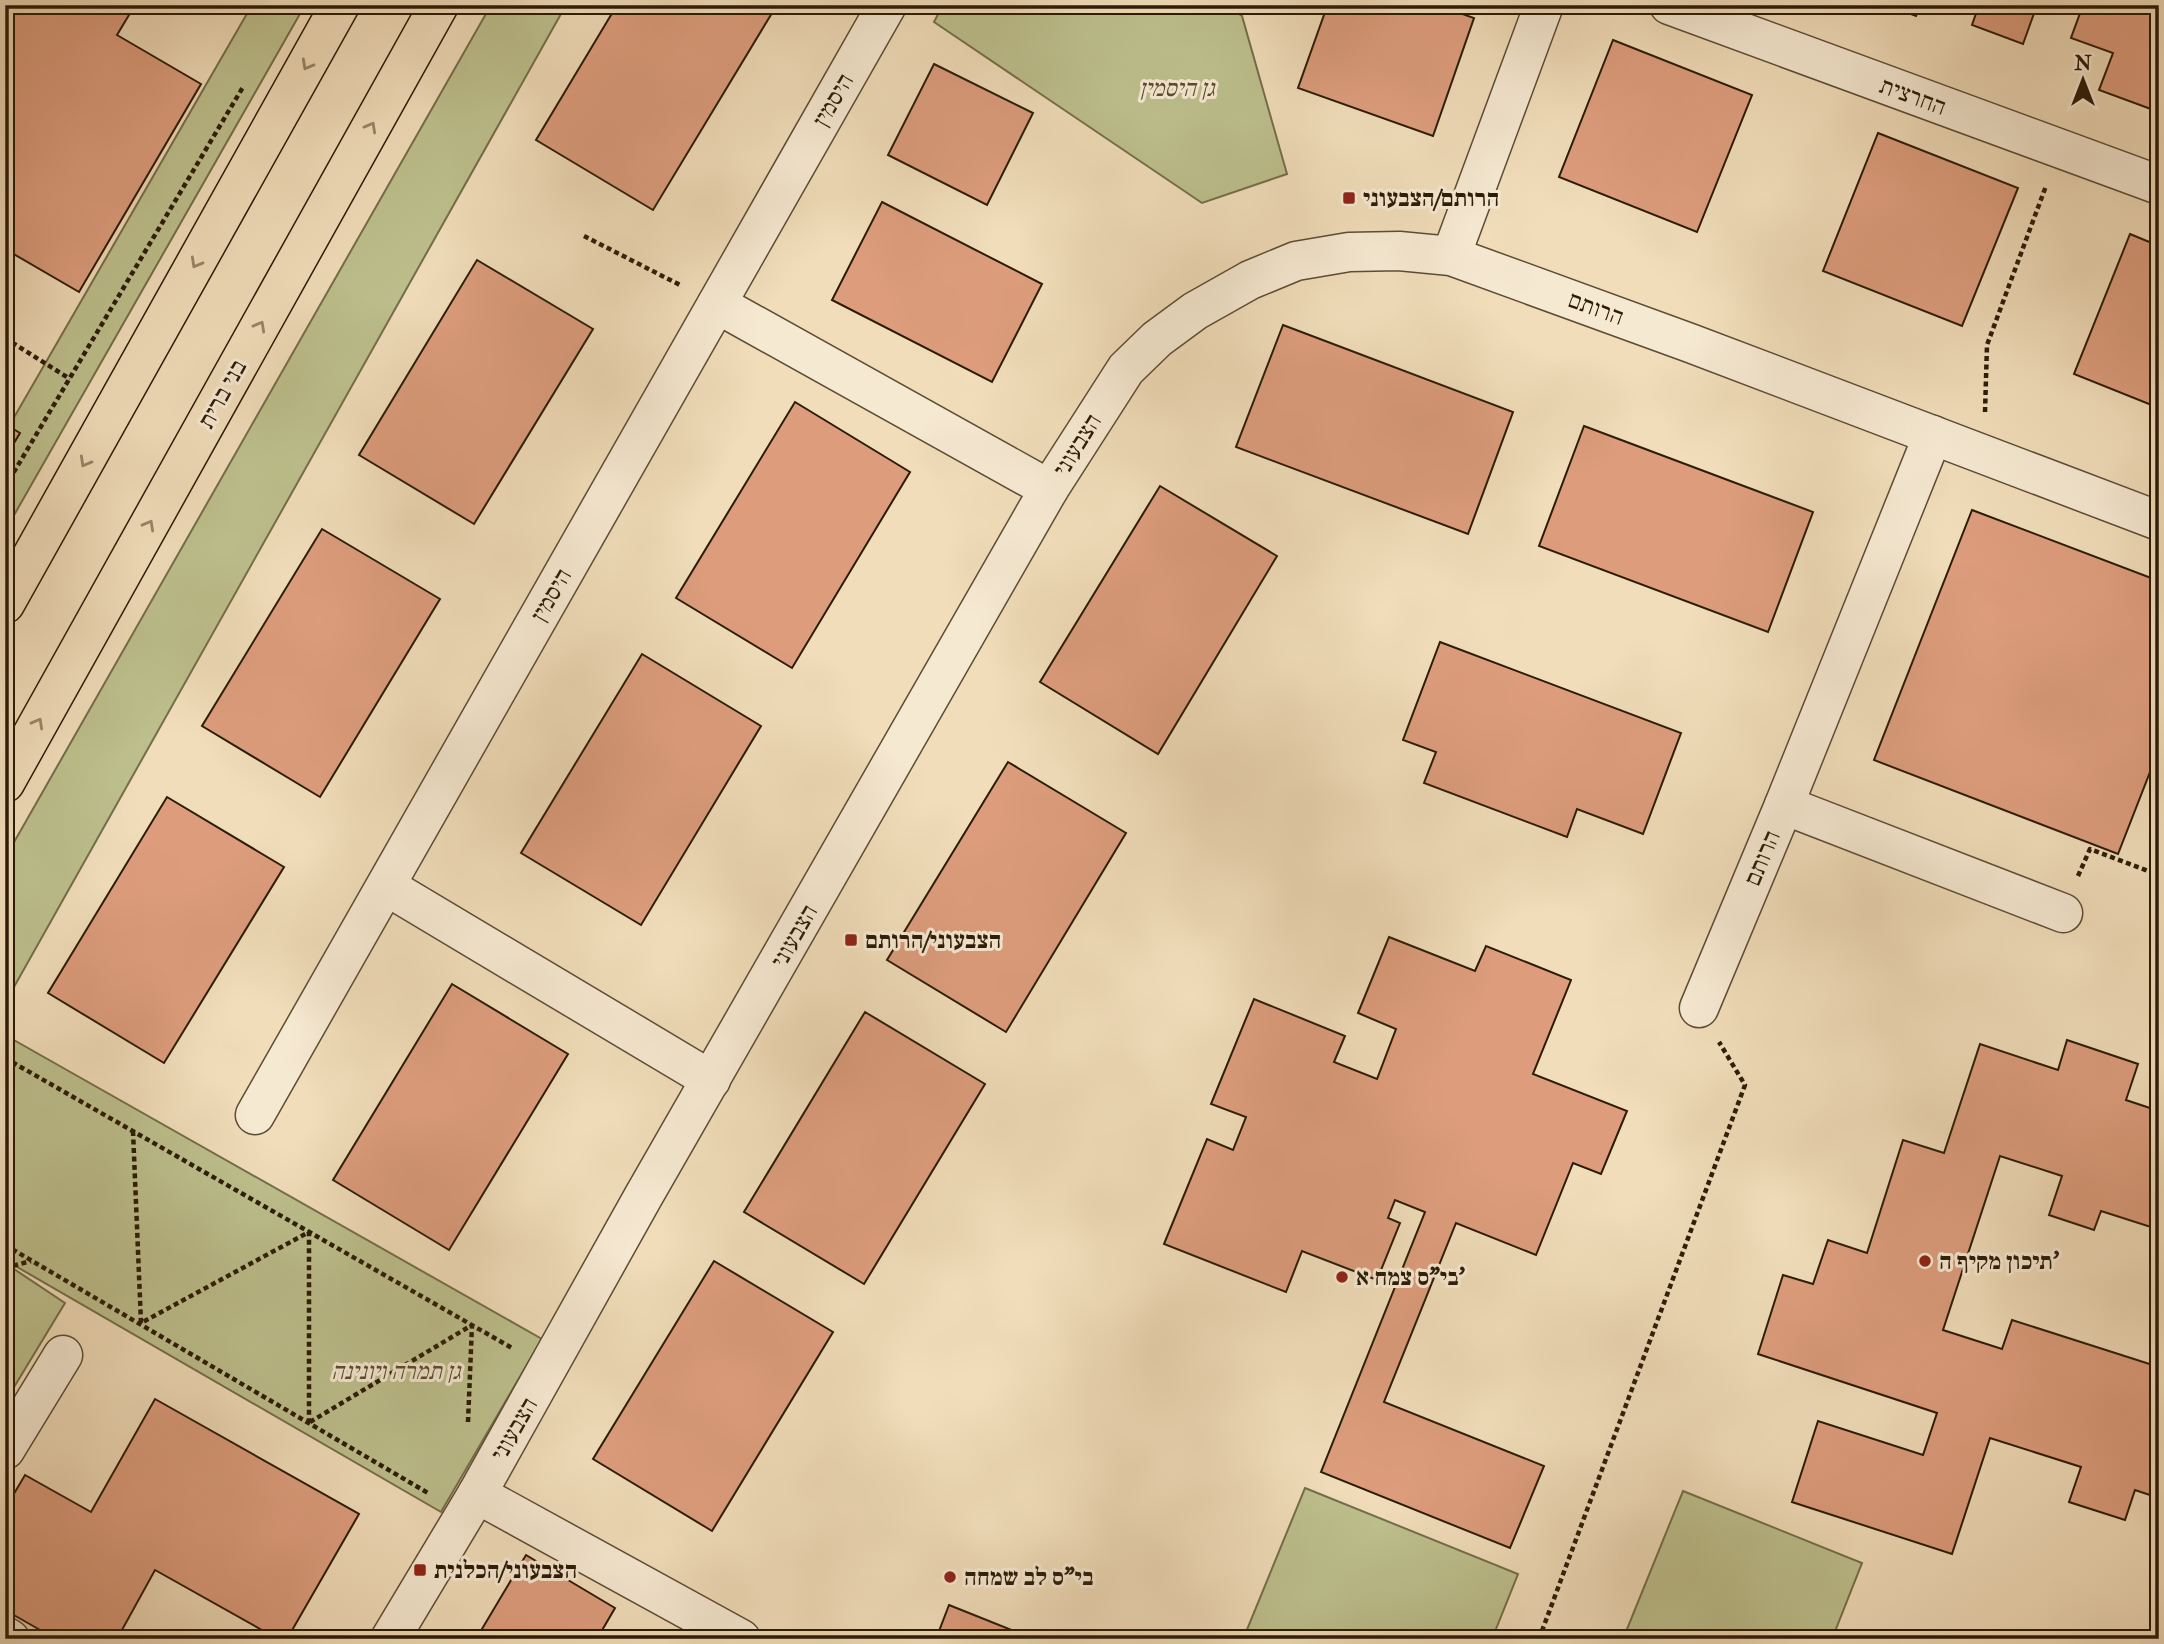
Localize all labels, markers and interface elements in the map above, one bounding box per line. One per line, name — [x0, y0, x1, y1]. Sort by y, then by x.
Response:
north arrow — [2048, 46, 2118, 116]
text: N — [2073, 52, 2092, 76]
one-way arrow — [302, 57, 315, 70]
street label: היסמין — [806, 68, 861, 132]
street label: החרצית — [1875, 70, 1950, 123]
park label: גן היסמין — [1139, 73, 1216, 104]
one-way arrow — [363, 122, 376, 135]
place label: הרותם/הצבעוני — [1363, 183, 1499, 214]
marker: הרותם/הצבעוני — [1341, 190, 1357, 206]
one-way arrow — [191, 256, 204, 269]
street label: הרותם — [1564, 284, 1628, 333]
one-way arrow — [252, 321, 265, 333]
street label: בני ברית — [191, 354, 254, 434]
street label: הצבעוני — [1046, 408, 1109, 482]
one-way arrow — [80, 454, 93, 467]
one-way arrow — [141, 519, 154, 532]
street label: היסמין — [524, 563, 579, 627]
one-way arrow — [30, 718, 44, 731]
street label: הרותם — [1737, 826, 1788, 891]
street label: הצבעוני — [764, 899, 825, 974]
place label: הצבעוני/הרותם — [865, 925, 1001, 956]
marker: הצבעוני/הרותם — [843, 932, 859, 948]
place label: תיכון מקיף ה' — [1939, 1246, 2060, 1277]
marker: תיכון מקיף ה' — [1917, 1253, 1933, 1269]
place label: בי"ס צמח א' — [1356, 1262, 1466, 1293]
marker: בי"ס צמח א' — [1334, 1269, 1350, 1285]
park label: גן תמרה ויונינה — [331, 1356, 462, 1387]
street label: הצבעוני — [484, 1392, 545, 1467]
place label: הצבעוני/הכלנית — [434, 1555, 577, 1586]
marker: הצבעוני/הכלנית — [412, 1562, 428, 1578]
place label: בי"ס לב שמחה — [964, 1562, 1094, 1593]
marker: בי"ס לב שמחה — [942, 1569, 958, 1585]

